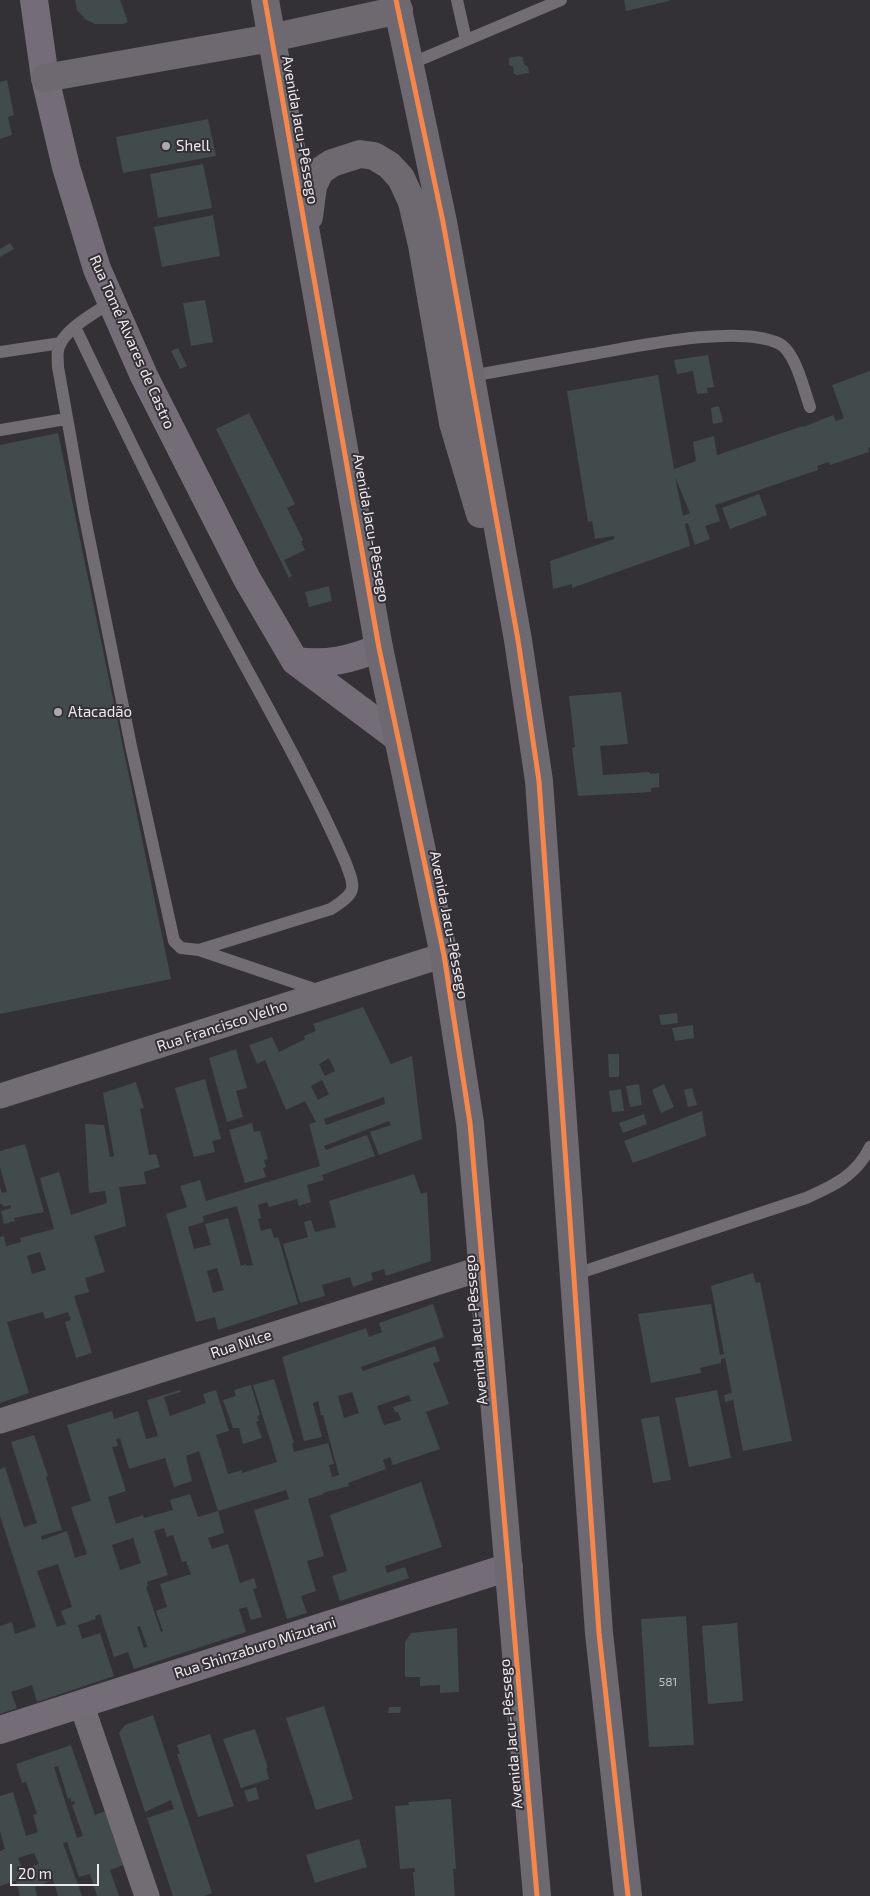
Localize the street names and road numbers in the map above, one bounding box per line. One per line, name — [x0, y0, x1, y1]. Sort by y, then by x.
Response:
street label: Avenida Jacu-Pêssego — [278, 54, 322, 206]
street label: Rua Tomé Alvares de Castro — [85, 252, 179, 432]
street label: Avenida Jacu-Pêssego — [349, 452, 393, 604]
street label: Avenida Jacu-Pêssego — [426, 849, 472, 1001]
street label: Rua Francisco Velho — [154, 996, 290, 1056]
street label: Avenida Jacu-Pêssego — [460, 1254, 492, 1406]
street label: Rua Nilce — [208, 1326, 274, 1362]
street label: Rua Shinzaburo Mizutani — [172, 1613, 338, 1683]
street label: Avenida Jacu-Pêssego — [495, 1658, 527, 1810]

